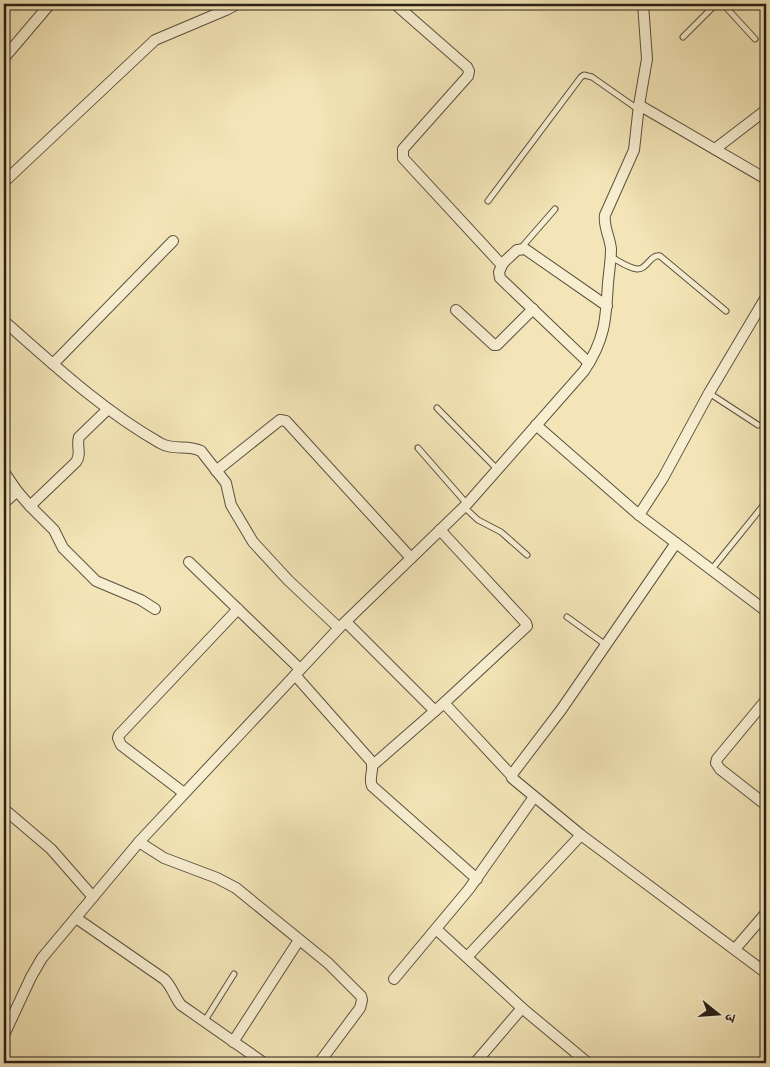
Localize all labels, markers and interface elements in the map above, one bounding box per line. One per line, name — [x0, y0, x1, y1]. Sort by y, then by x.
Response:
north arrow — [692, 990, 742, 1040]
text: उ — [720, 1011, 739, 1024]

